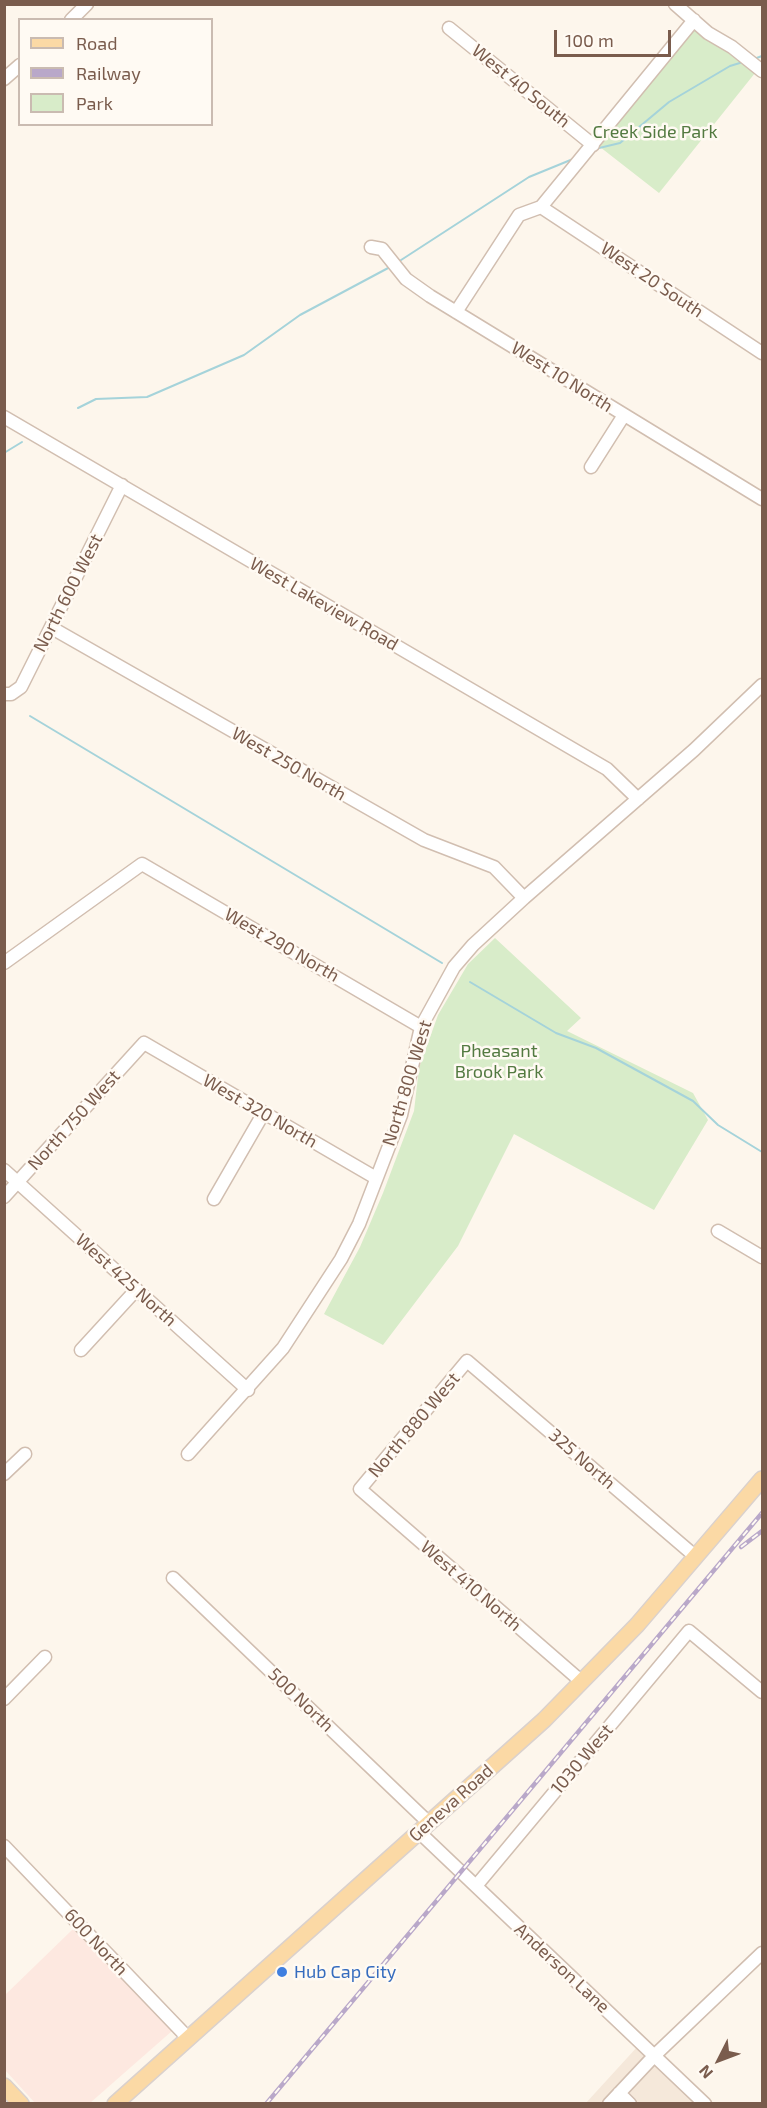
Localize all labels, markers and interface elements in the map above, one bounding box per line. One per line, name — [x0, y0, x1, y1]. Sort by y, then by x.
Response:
legend — [18, 18, 213, 126]
scale bar — [557, 18, 674, 56]
text: 100 m — [565, 29, 614, 51]
text: Road — [76, 32, 117, 54]
street label: West 40 South — [467, 40, 575, 132]
text: Railway — [76, 62, 141, 84]
text: Park — [76, 92, 113, 114]
park label: Creek Side Park — [592, 121, 718, 143]
street label: West 20 South — [597, 238, 707, 322]
street label: West 10 North — [507, 337, 617, 417]
street label: North 600 West — [29, 530, 107, 656]
street label: West Lakeview Road — [246, 553, 402, 655]
street label: West 250 North — [228, 723, 350, 805]
street label: West 290 North — [221, 903, 343, 987]
street label: North 800 West — [378, 1017, 436, 1149]
park label: Pheasant Brook Park — [455, 1040, 543, 1082]
street label: North 750 West — [23, 1065, 125, 1175]
street label: West 320 North — [199, 1069, 321, 1153]
street label: West 425 North — [71, 1229, 181, 1331]
street label: North 880 West — [364, 1368, 464, 1482]
street label: 325 North — [544, 1424, 620, 1494]
street label: West 410 North — [416, 1536, 526, 1636]
street label: 500 North — [264, 1663, 338, 1737]
street label: 1030 West — [546, 1719, 618, 1799]
street label: Geneva Road — [404, 1760, 498, 1846]
street label: 600 North — [60, 1904, 132, 1980]
street label: Anderson Lane — [510, 1919, 614, 2017]
place label: Hub Cap City — [294, 1961, 396, 1983]
marker: Hub Cap City — [275, 1965, 289, 1979]
north arrow — [689, 2030, 749, 2090]
text: N — [694, 2062, 716, 2083]

